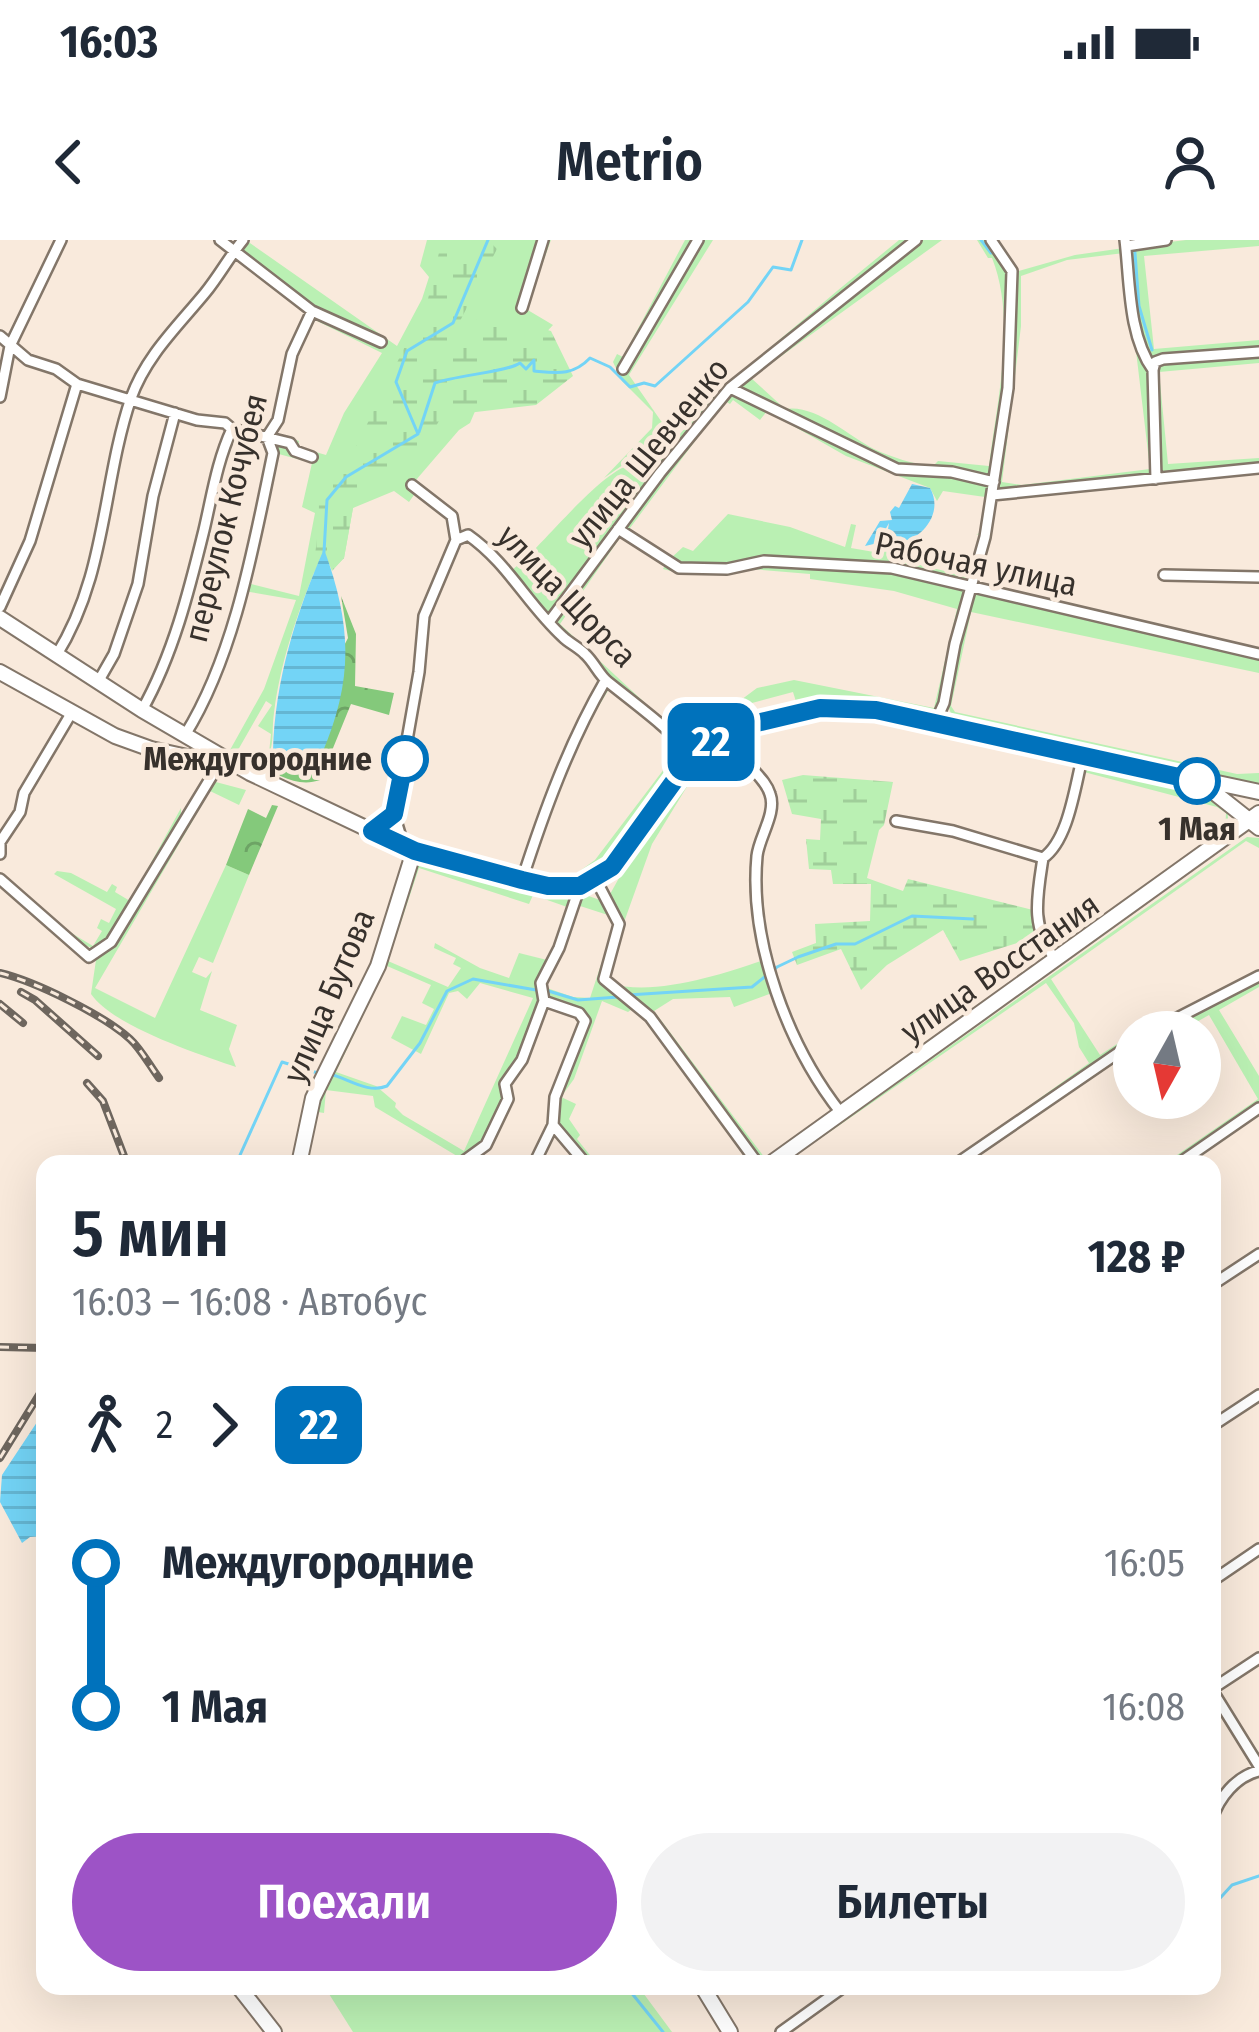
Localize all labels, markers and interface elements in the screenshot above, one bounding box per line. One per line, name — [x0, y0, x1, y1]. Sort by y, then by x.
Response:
text: 16:03 — [60, 15, 158, 69]
icon: back — [36, 129, 102, 195]
icon: person — [1157, 129, 1223, 195]
text: Metrio — [556, 130, 703, 194]
street label: улица Шевченко — [560, 350, 738, 556]
street label: переулок Кочубея — [176, 390, 276, 646]
street label: улица Щорса — [489, 516, 645, 676]
street label: Рабочая улица — [871, 523, 1081, 605]
line badge: 22 — [657, 703, 765, 781]
text: 22 — [692, 717, 730, 767]
marker: Междугородние — [383, 737, 427, 781]
place label: Междугородние — [143, 739, 372, 779]
marker: 1 Мая — [1175, 759, 1219, 803]
place label: 1 Мая — [1158, 809, 1236, 849]
street label: улица Восстания — [893, 885, 1107, 1051]
street label: улица Бутова — [275, 903, 383, 1089]
north arrow — [1113, 1011, 1221, 1119]
map controls — [1113, 1011, 1221, 1119]
text: 5 мин — [72, 1194, 229, 1273]
text: 128 ₽ — [1088, 1230, 1185, 1284]
text: 16:03 – 16:08 · Автобус — [72, 1279, 427, 1325]
icon: walk — [72, 1392, 138, 1458]
icon: forward — [191, 1392, 257, 1458]
text: 22 — [299, 1400, 338, 1450]
text: 2 — [156, 1402, 173, 1448]
text: Междугородние — [162, 1536, 474, 1590]
text: 16:05 — [1104, 1540, 1185, 1586]
text: 1 Мая — [162, 1680, 268, 1734]
text: 16:08 — [1102, 1684, 1185, 1730]
button: Поехали — [72, 1833, 617, 1971]
button: Билеты — [641, 1833, 1185, 1971]

